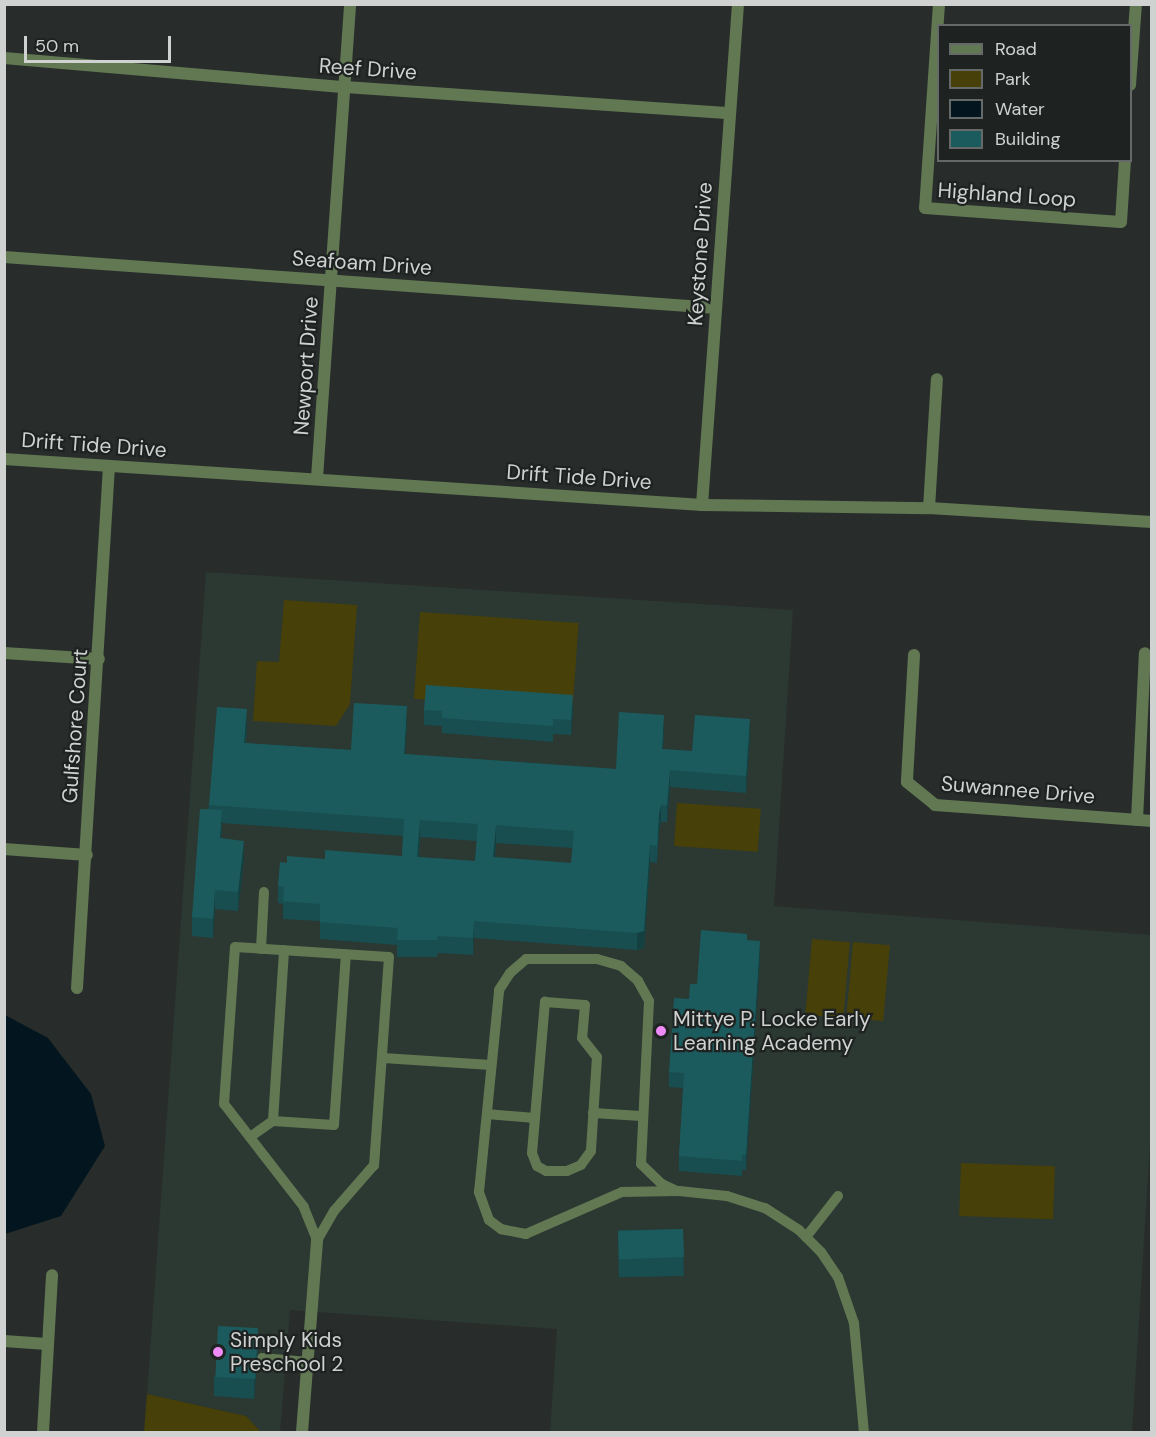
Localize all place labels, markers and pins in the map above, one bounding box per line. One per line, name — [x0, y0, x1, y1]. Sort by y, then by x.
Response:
place label: Mittye P. Locke Early Learning Academy — [673, 1006, 871, 1056]
marker: Mittye P. Locke Early Learning Academy — [654, 1024, 668, 1038]
place label: Simply Kids Preschool 2 — [230, 1327, 343, 1377]
marker: Simply Kids Preschool 2 — [211, 1345, 225, 1359]

